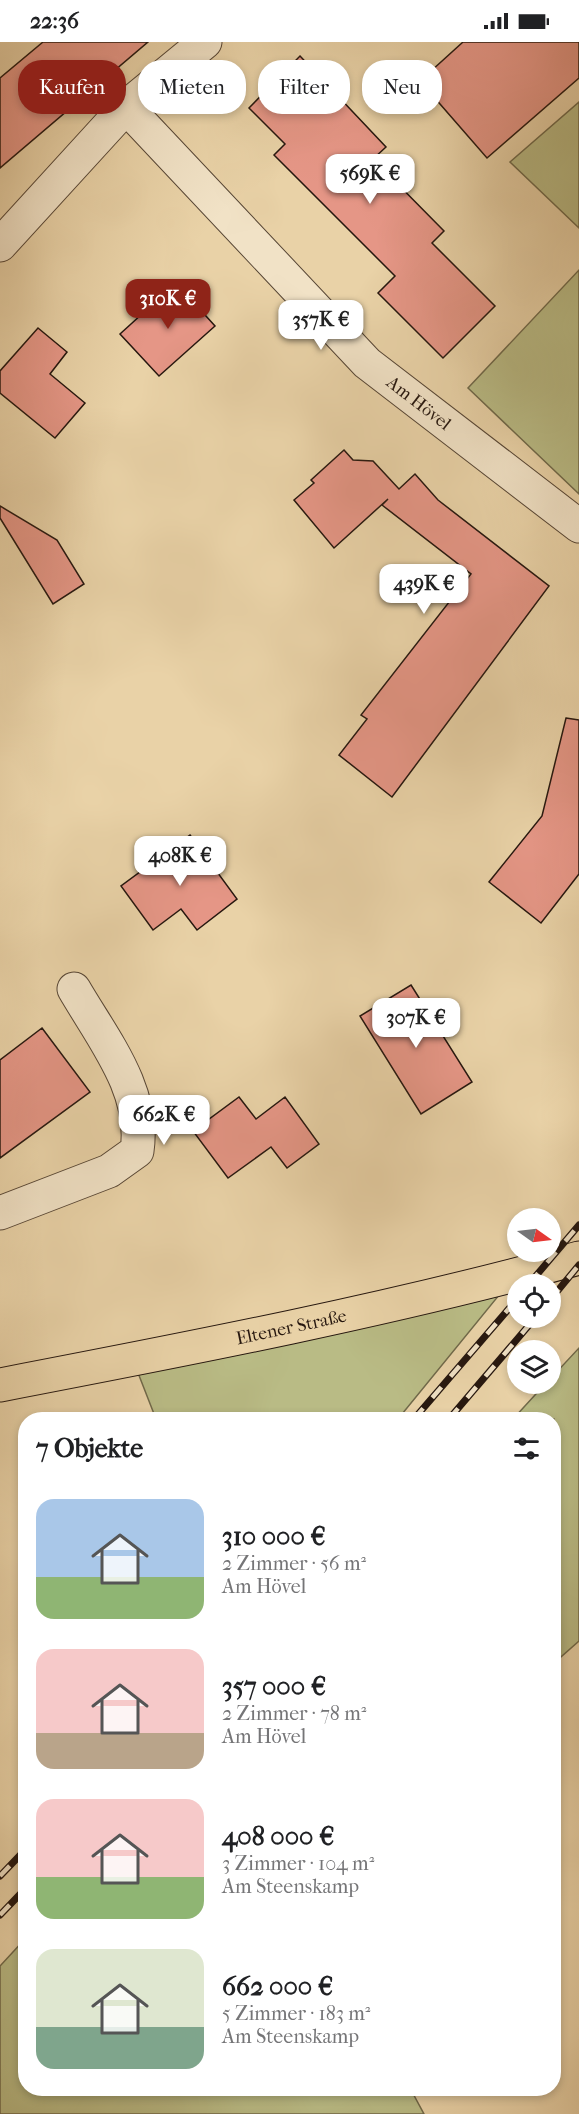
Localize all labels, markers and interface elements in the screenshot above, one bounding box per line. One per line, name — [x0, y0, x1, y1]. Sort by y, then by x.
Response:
text: 22:36 — [30, 8, 79, 34]
chip: Kaufen — [18, 60, 126, 114]
chip: Mieten — [138, 60, 246, 114]
chip: Filter — [258, 60, 350, 114]
chip: Neu — [362, 60, 442, 114]
pin: 569K € — [321, 154, 419, 205]
text: 569K € — [340, 162, 400, 185]
pin: 310K € — [119, 279, 217, 330]
text: 310K € — [140, 287, 196, 310]
pin: 357K € — [272, 300, 370, 351]
text: 357K € — [292, 308, 350, 331]
street label: Am Hövel — [382, 371, 455, 434]
pin: 439K € — [375, 564, 473, 615]
text: 439K € — [393, 572, 455, 595]
pin: 408K € — [131, 836, 229, 887]
text: 408K € — [148, 844, 212, 867]
pin: 307K € — [367, 998, 465, 1049]
text: 307K € — [386, 1006, 446, 1029]
pin: 662K € — [115, 1095, 213, 1146]
text: 662K € — [133, 1103, 195, 1126]
north arrow — [507, 1208, 561, 1262]
map controls — [507, 1208, 561, 1394]
button: locate — [507, 1274, 561, 1328]
street label: Eltener Straße — [234, 1305, 349, 1349]
button: layers — [507, 1340, 561, 1394]
icon: filters — [510, 1432, 543, 1465]
text: 7 Objekte — [36, 1433, 143, 1464]
text: 310 000 € — [222, 1521, 326, 1552]
icon: home — [84, 1523, 156, 1595]
text: 2 Zimmer · 56 m² — [222, 1552, 366, 1575]
text: Am Hövel — [222, 1575, 306, 1598]
text: 357 000 € — [222, 1671, 326, 1702]
icon: home — [84, 1673, 156, 1745]
text: 2 Zimmer · 78 m² — [222, 1702, 366, 1725]
text: Am Hövel — [222, 1725, 306, 1748]
text: 408 000 € — [222, 1821, 334, 1852]
icon: home — [84, 1823, 156, 1895]
text: 3 Zimmer · 104 m² — [222, 1852, 374, 1875]
text: Am Steenskamp — [222, 1875, 359, 1898]
text: 662 000 € — [222, 1971, 333, 2002]
icon: home — [84, 1973, 156, 2045]
text: 5 Zimmer · 183 m² — [222, 2002, 371, 2025]
text: Am Steenskamp — [222, 2025, 359, 2048]

